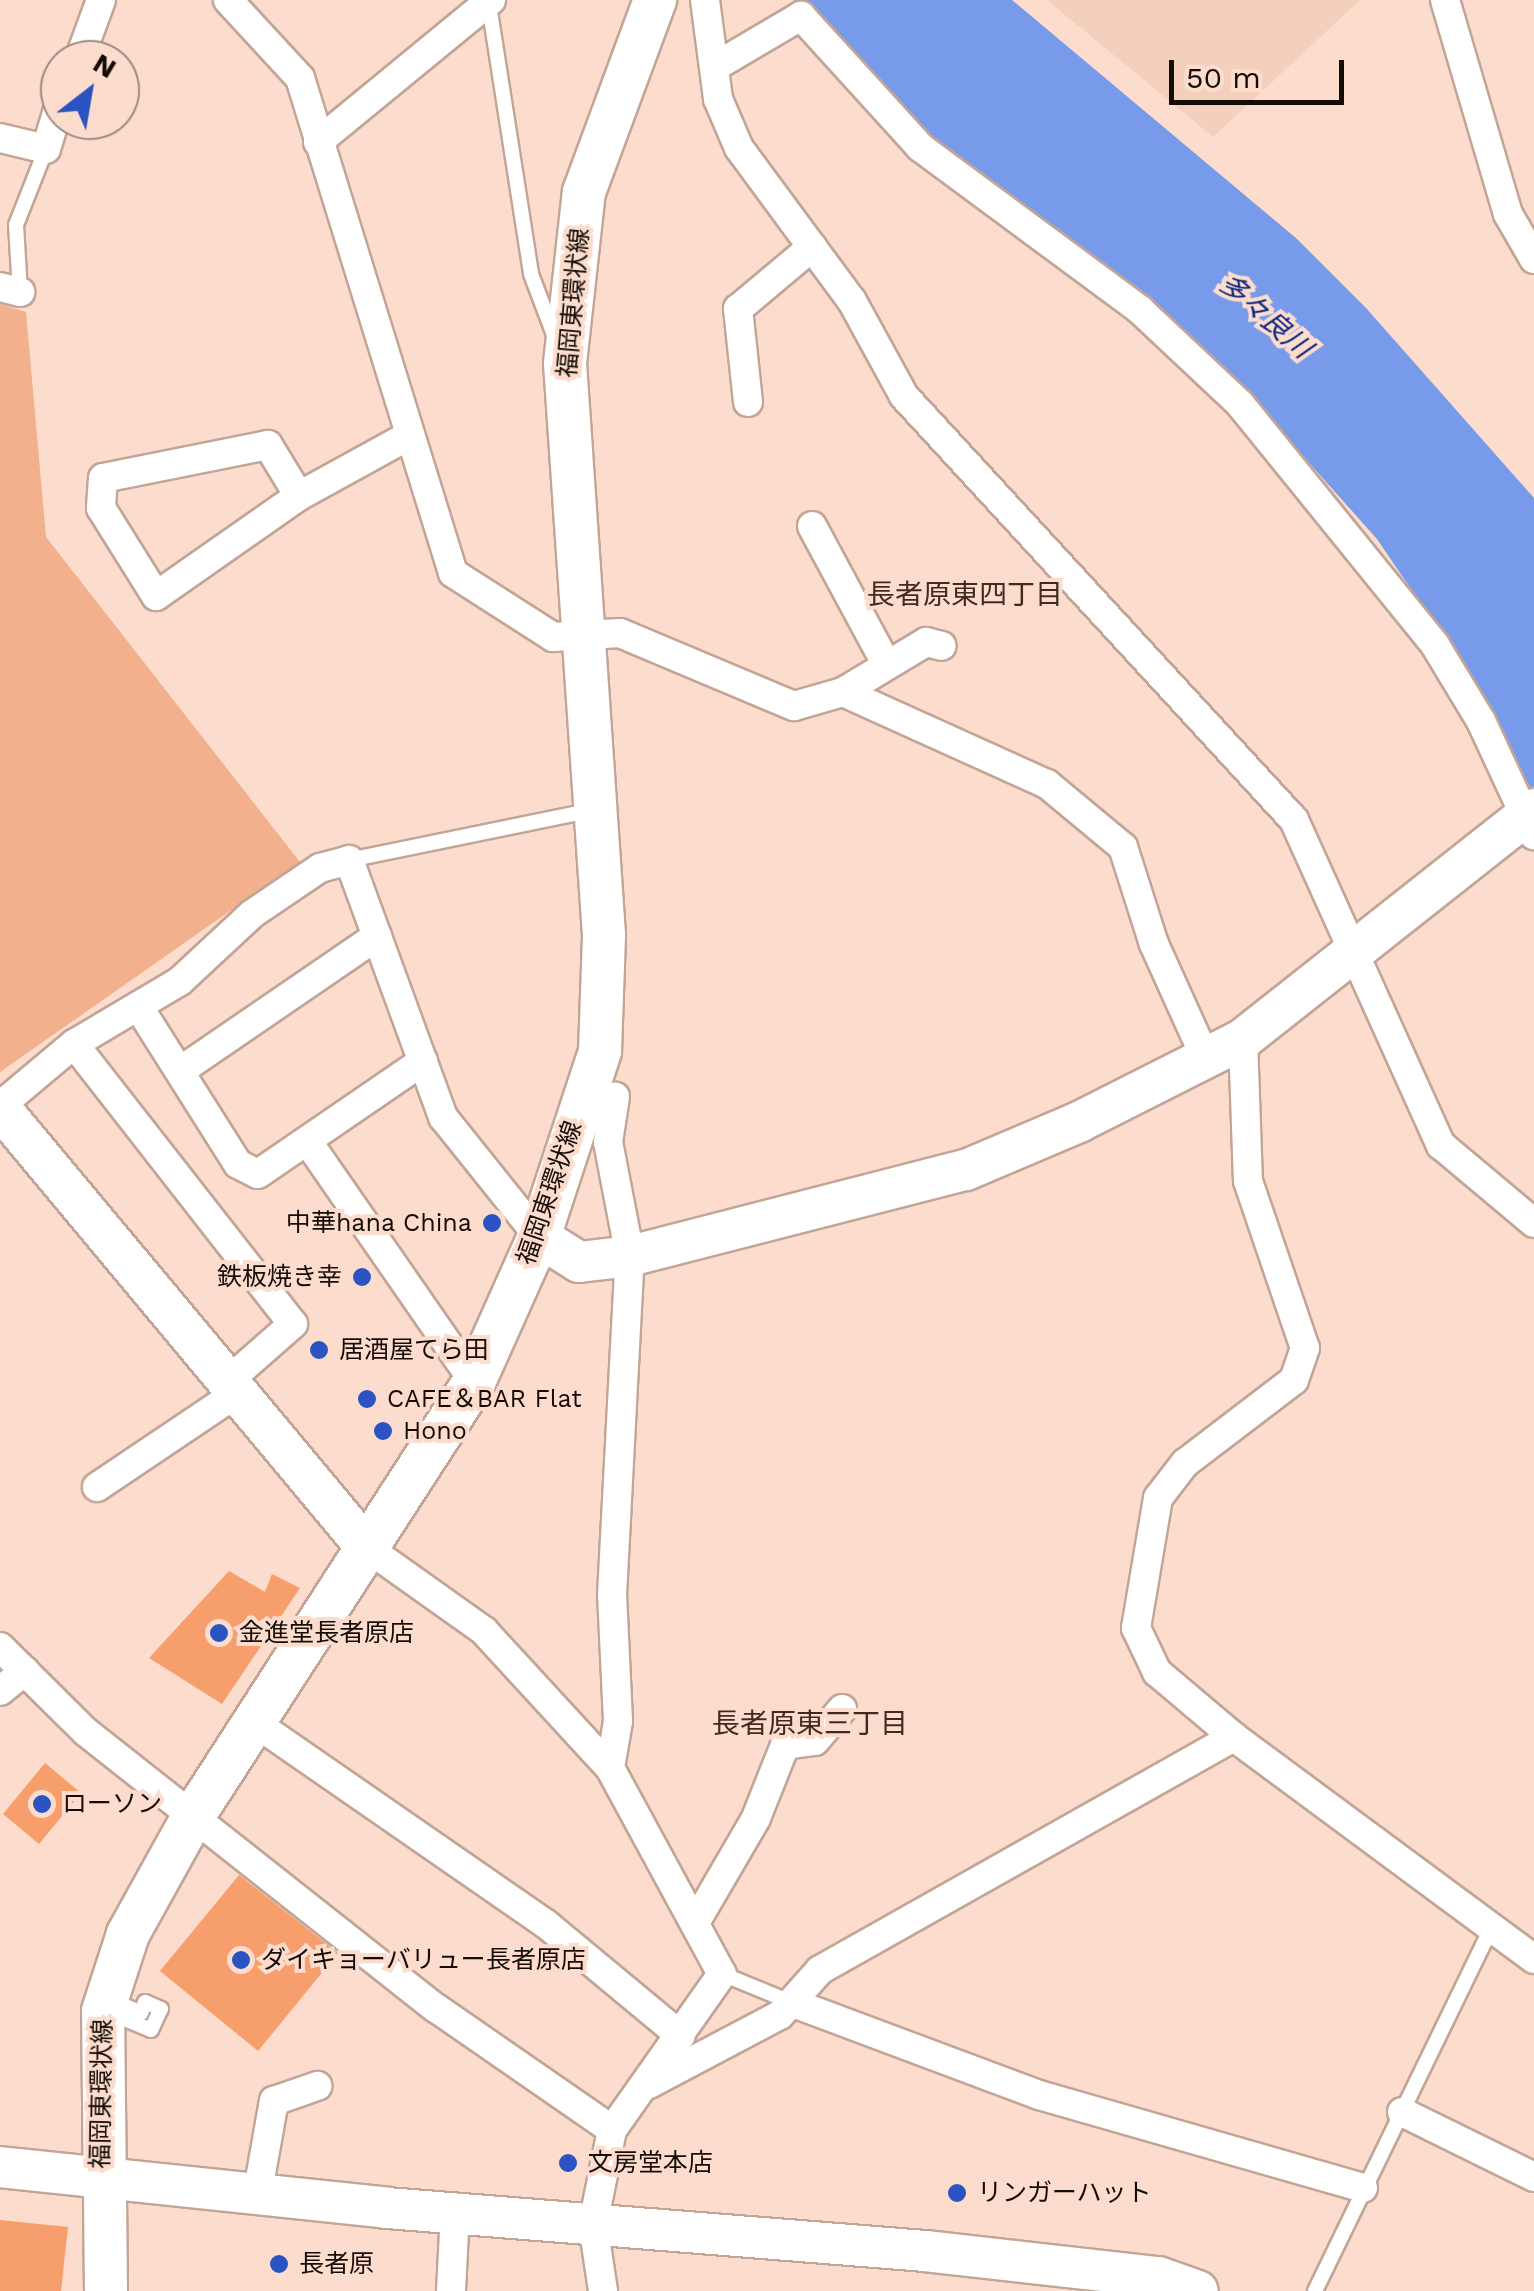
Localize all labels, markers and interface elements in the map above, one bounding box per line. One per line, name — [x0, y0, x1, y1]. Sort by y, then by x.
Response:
north arrow — [40, 40, 140, 140]
scale bar — [1174, 40, 1349, 102]
text: N — [87, 46, 122, 85]
text: 50 m — [1186, 60, 1261, 95]
street label: 福岡東環状線 — [553, 227, 595, 379]
water label: 多々良川 — [1212, 267, 1318, 365]
district label: 長者原東四丁目 — [867, 578, 1063, 612]
street label: 福岡東環状線 — [511, 1117, 589, 1269]
place label: 中華hana China — [285, 1208, 472, 1238]
marker: 中華hana China — [481, 1212, 503, 1234]
place label: 鉄板焼き幸 — [217, 1262, 342, 1292]
marker: 鉄板焼き幸 — [351, 1266, 373, 1288]
place label: 居酒屋てら田 — [339, 1335, 489, 1365]
marker: 居酒屋てら田 — [308, 1339, 330, 1361]
place label: CAFE＆BAR Flat — [387, 1384, 582, 1414]
marker: CAFE＆BAR Flat — [356, 1388, 378, 1410]
place label: Hono — [403, 1416, 467, 1446]
marker: Hono — [372, 1420, 394, 1442]
place label: 金進堂長者原店 — [239, 1618, 414, 1648]
marker: 金進堂長者原店 — [208, 1622, 230, 1644]
district label: 長者原東三丁目 — [712, 1707, 908, 1741]
place label: ローソン — [62, 1789, 162, 1819]
marker: ローソン — [31, 1793, 53, 1815]
place label: ダイキョーバリュー長者原店 — [261, 1945, 586, 1975]
marker: ダイキョーバリュー長者原店 — [230, 1949, 252, 1971]
street label: 福岡東環状線 — [86, 2019, 118, 2169]
place label: 文房堂本店 — [588, 2148, 713, 2178]
marker: 文房堂本店 — [557, 2152, 579, 2174]
place label: リンガーハット — [977, 2178, 1152, 2208]
marker: リンガーハット — [946, 2182, 968, 2204]
place label: 長者原 — [299, 2249, 374, 2279]
marker: 長者原 — [268, 2253, 290, 2275]

